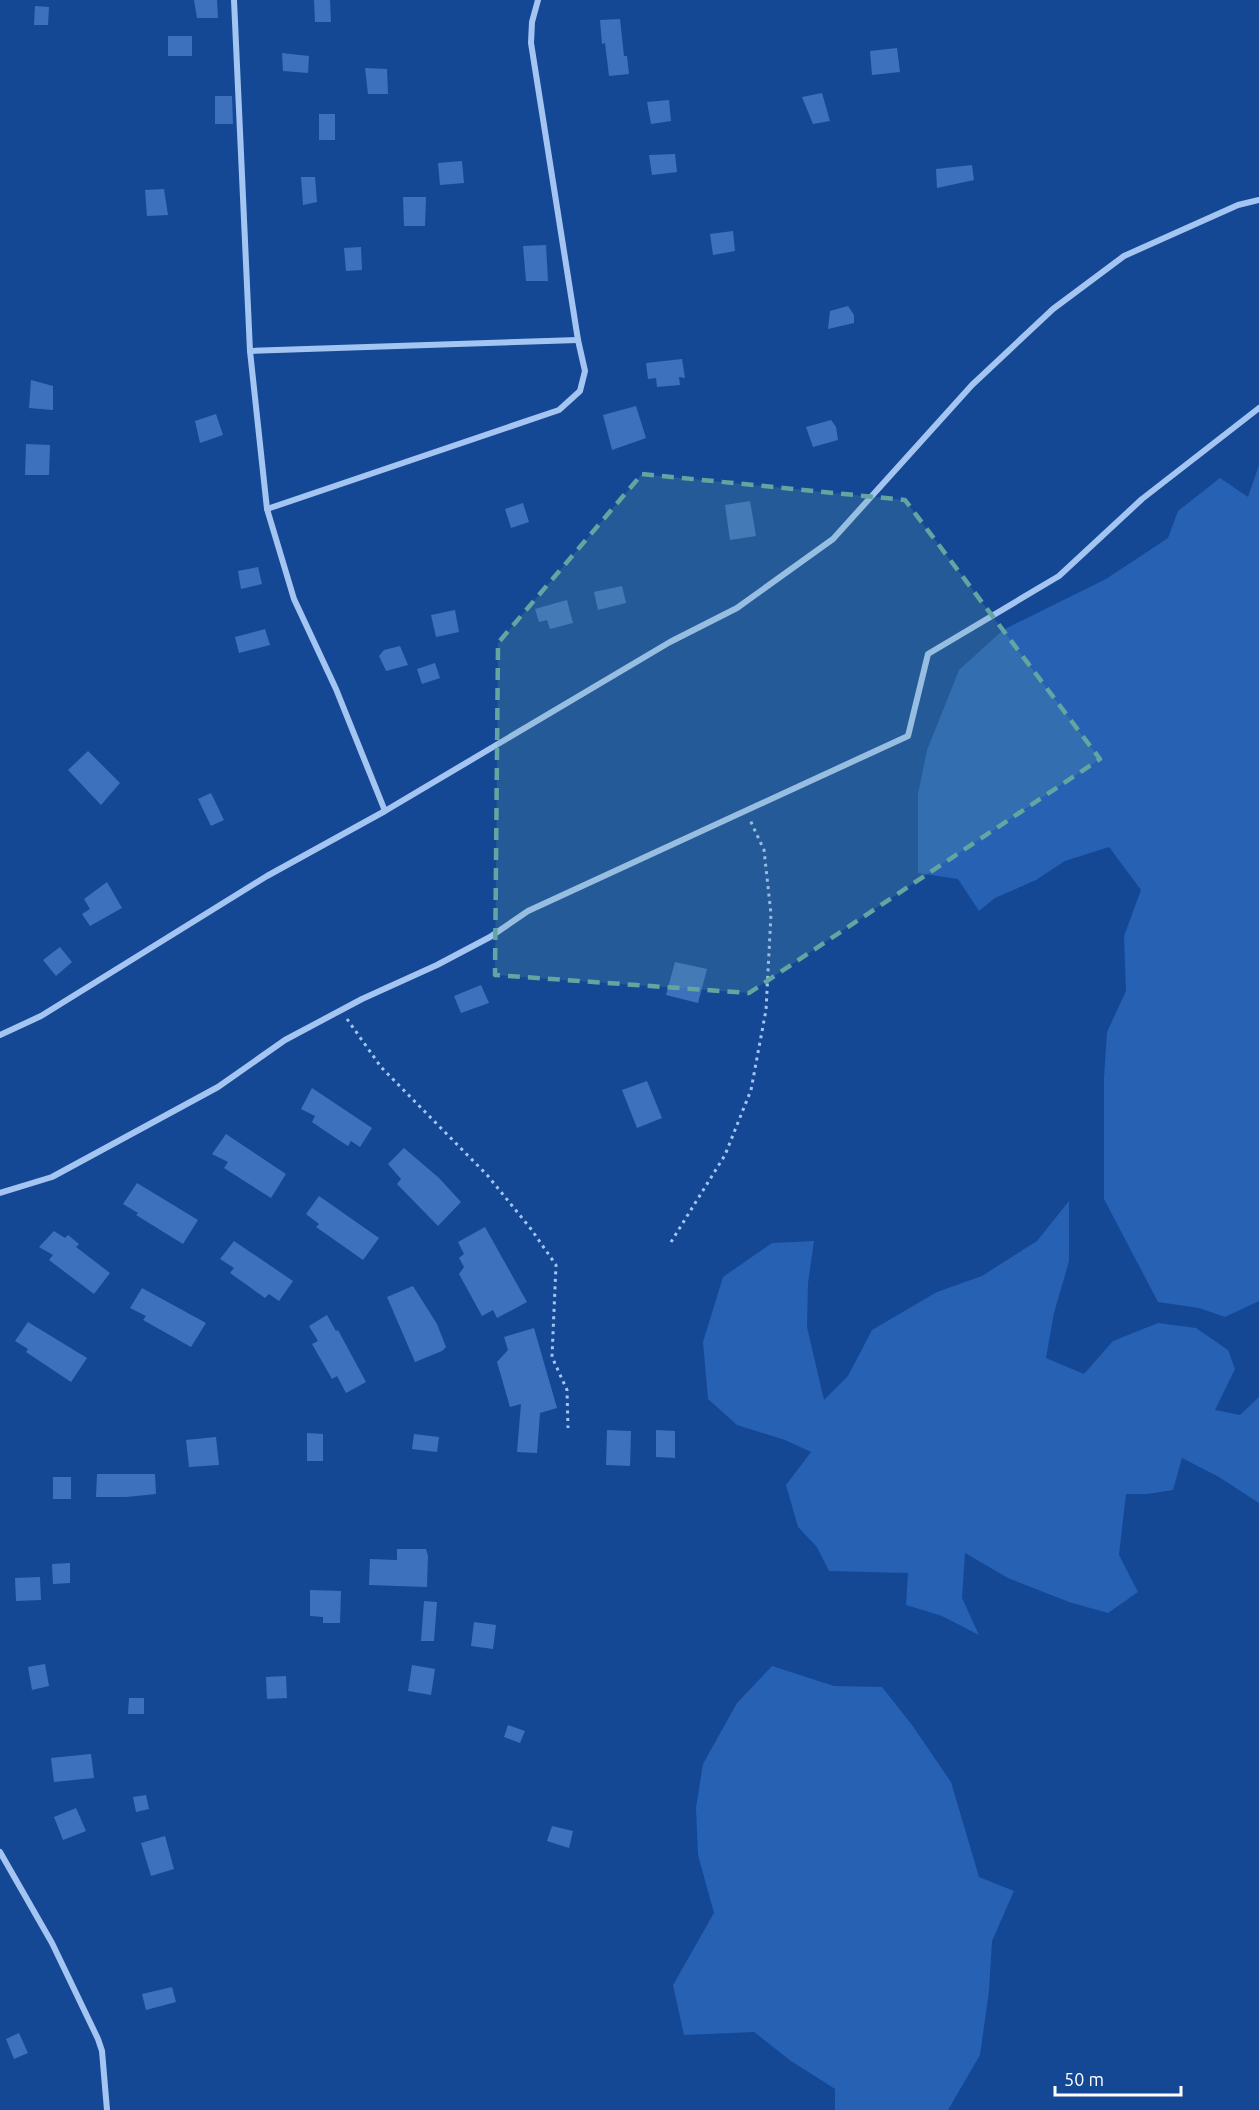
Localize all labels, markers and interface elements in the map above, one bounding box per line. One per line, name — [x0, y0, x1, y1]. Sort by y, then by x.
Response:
scale bar — [1055, 2059, 1181, 2097]
text: 50 m — [1064, 2069, 1104, 2089]

